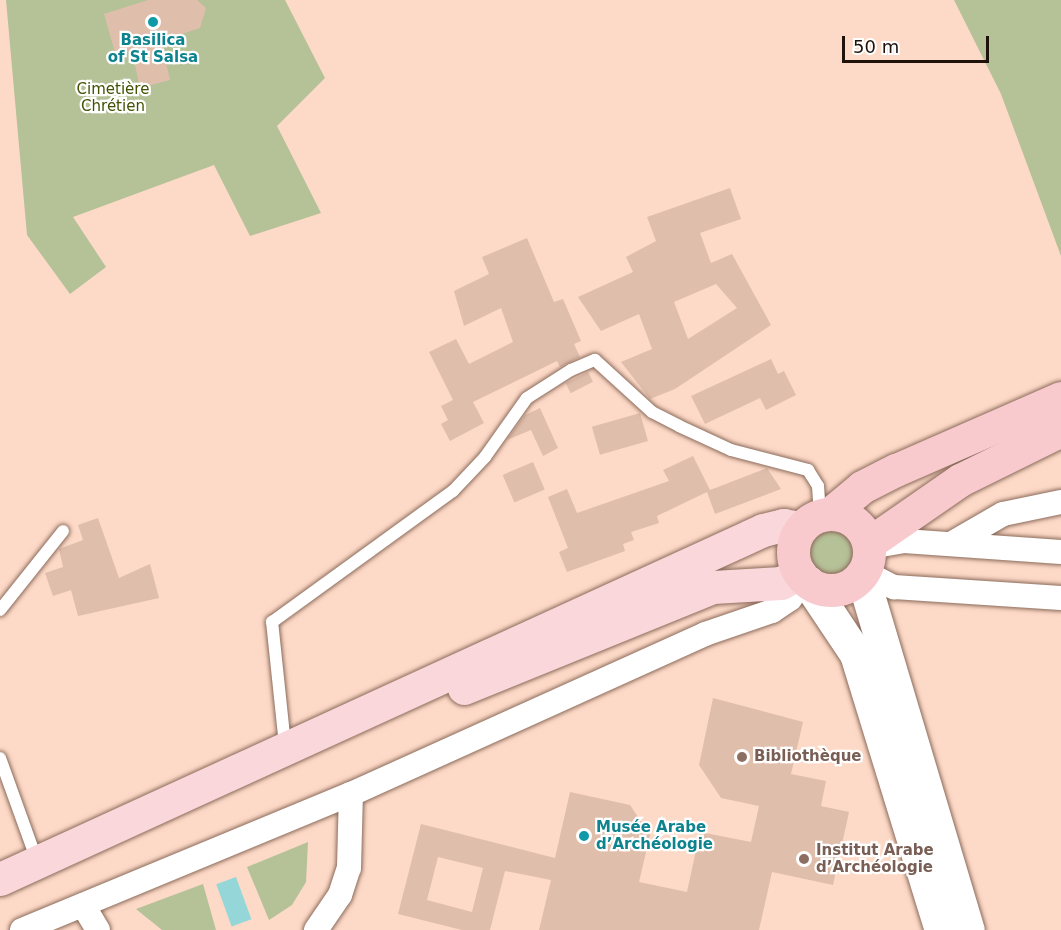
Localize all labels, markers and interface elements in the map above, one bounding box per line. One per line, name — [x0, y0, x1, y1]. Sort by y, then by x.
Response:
marker: Basilica of St Salsa — [146, 15, 160, 29]
scale bar — [845, 24, 992, 62]
place label: Basilica of St Salsa — [108, 31, 198, 66]
text: 50 m — [853, 36, 899, 57]
park label: Cimetière Chrétien — [77, 80, 149, 115]
place label: Bibliothèque — [754, 748, 862, 766]
marker: Bibliothèque — [735, 750, 749, 764]
place label: Musée Arabe d’Archéologie — [596, 818, 713, 853]
marker: Musée Arabe d’Archéologie — [577, 829, 591, 843]
place label: Institut Arabe d’Archéologie — [816, 841, 934, 876]
marker: Institut Arabe d’Archéologie — [797, 852, 811, 866]

